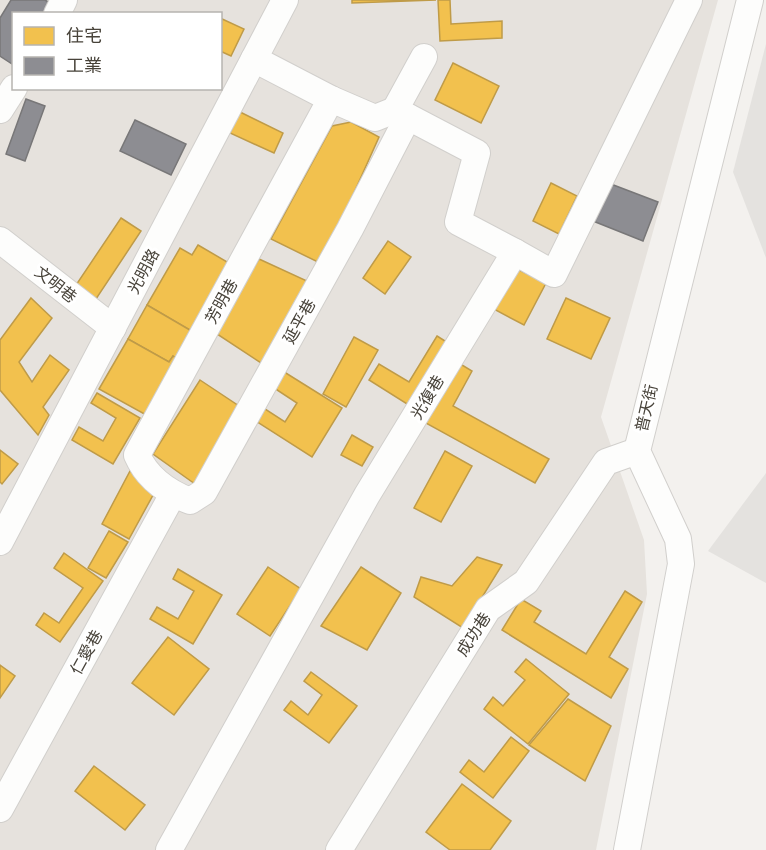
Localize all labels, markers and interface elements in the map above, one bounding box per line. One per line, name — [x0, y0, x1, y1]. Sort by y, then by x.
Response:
legend — [12, 12, 222, 90]
text: 住宅 — [66, 26, 102, 46]
text: 工業 — [66, 56, 102, 76]
street label: 光明路 — [125, 246, 162, 296]
street label: 文明巷 — [32, 263, 80, 306]
street label: 芳明巷 — [202, 276, 241, 326]
street label: 延平巷 — [280, 296, 319, 346]
street label: 光復巷 — [408, 372, 447, 422]
street label: 普天街 — [633, 383, 660, 433]
street label: 成功巷 — [453, 610, 494, 659]
street label: 仁愛巷 — [67, 627, 106, 677]

